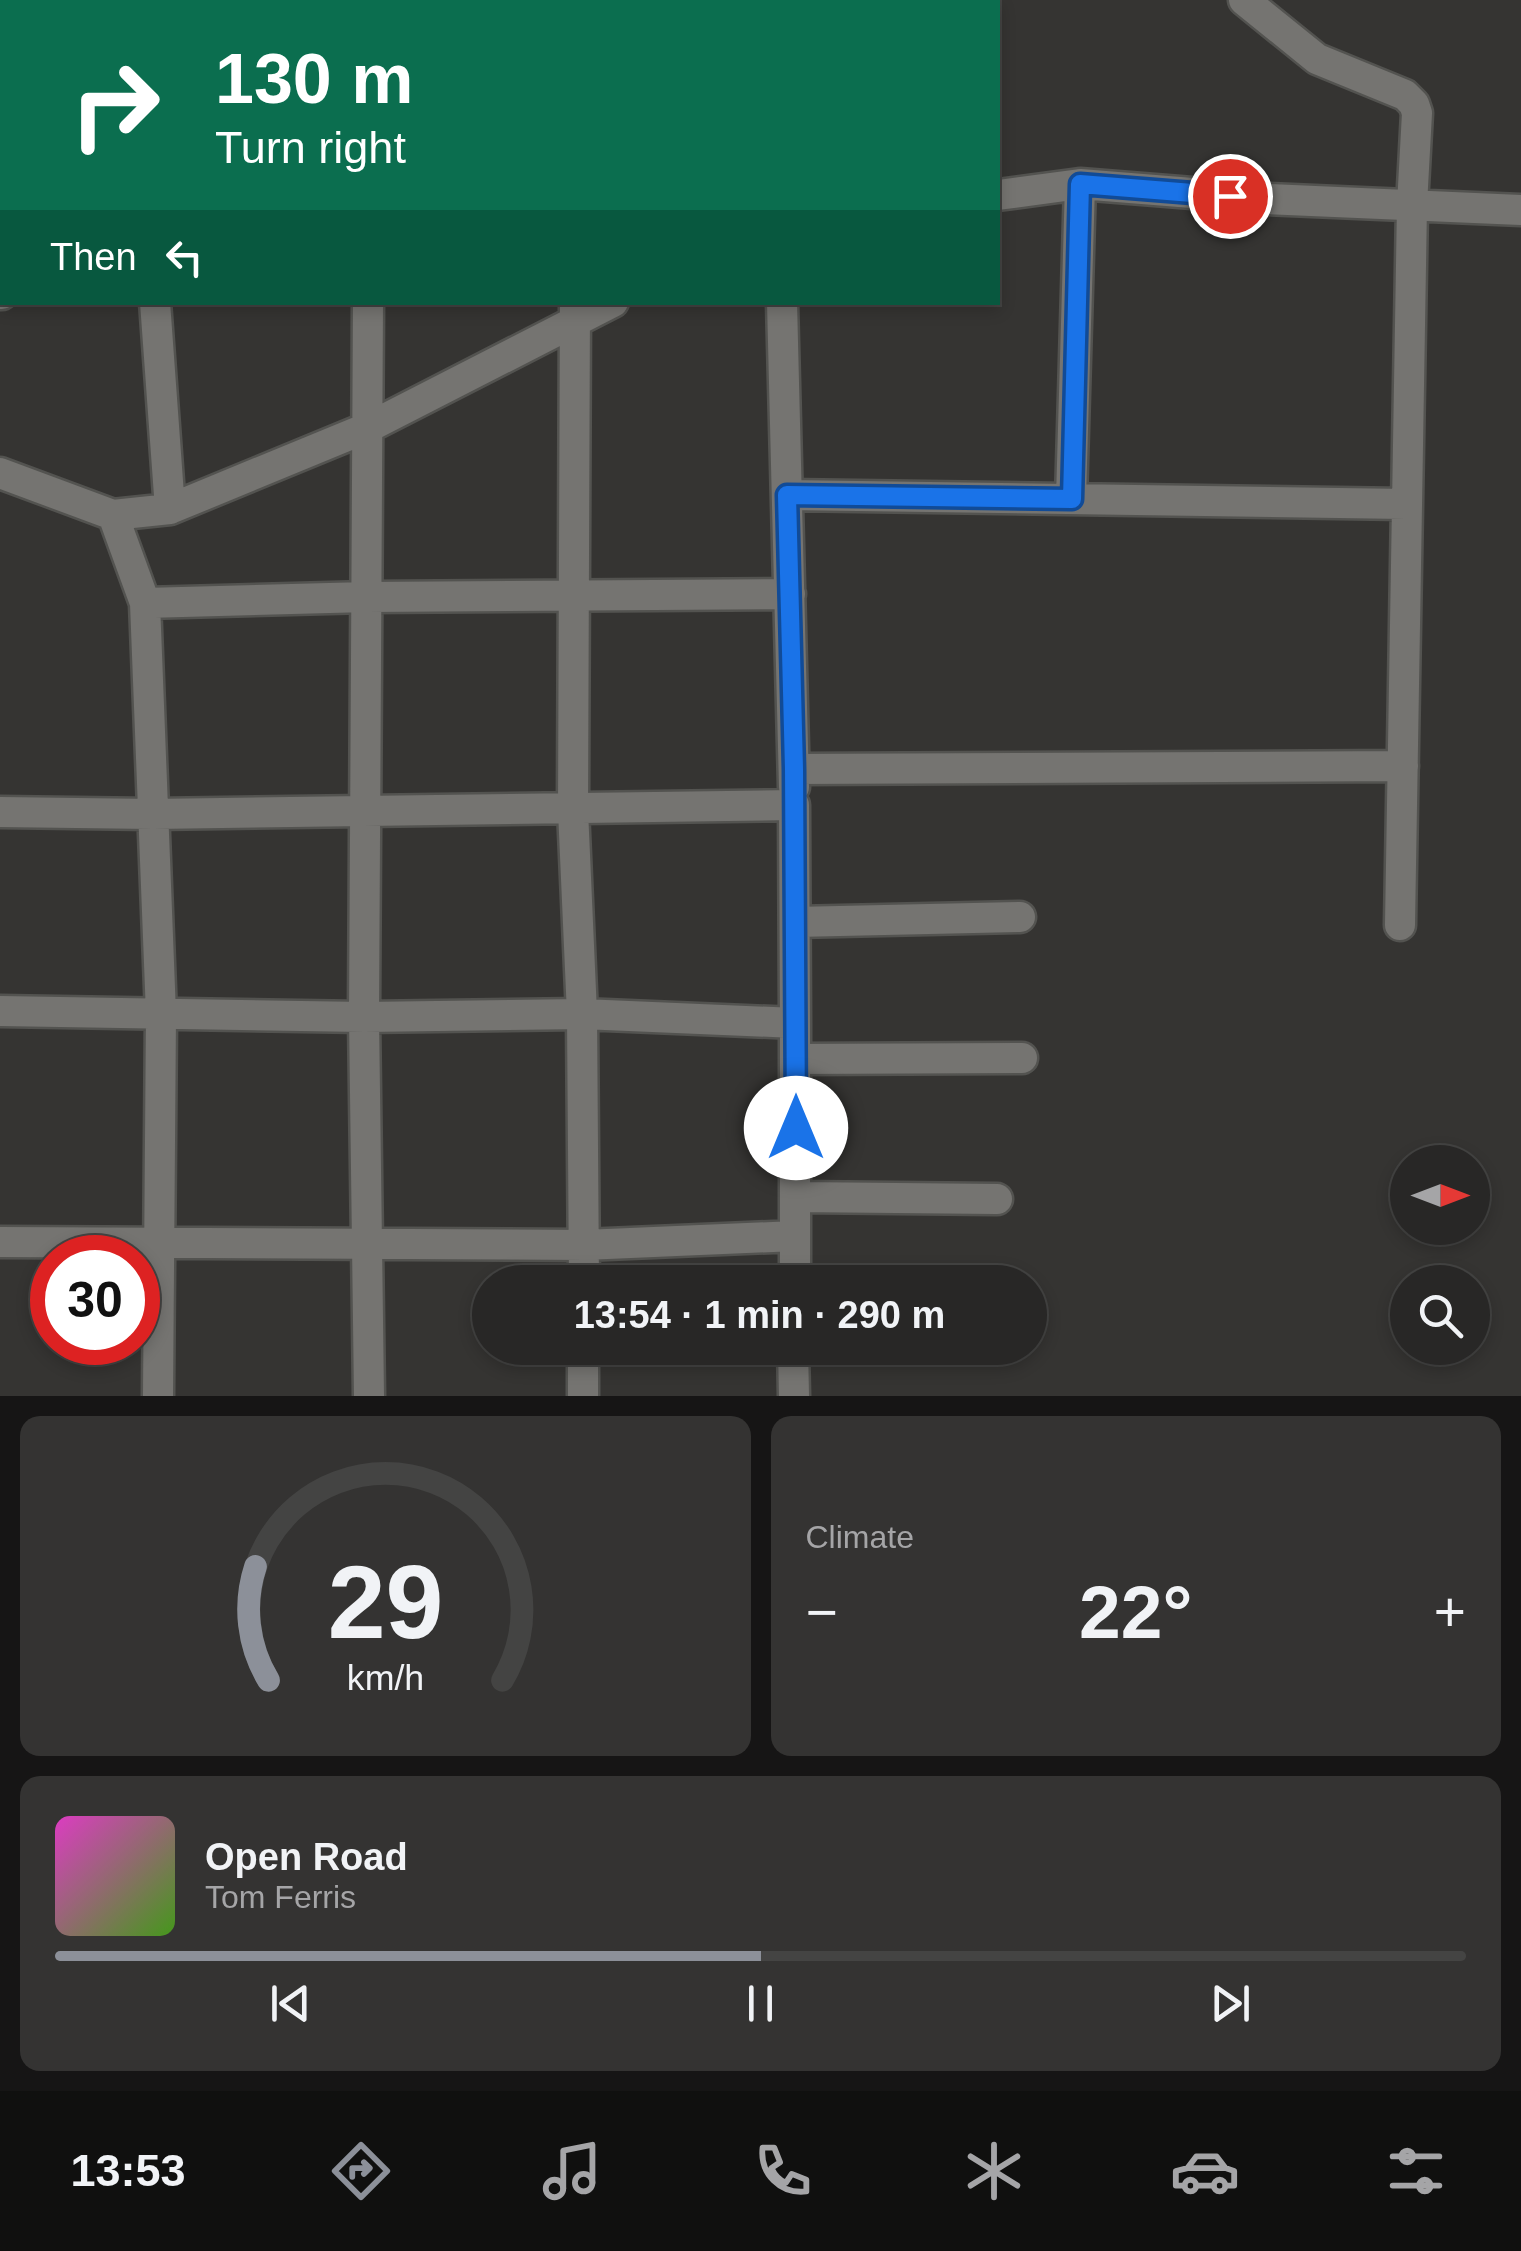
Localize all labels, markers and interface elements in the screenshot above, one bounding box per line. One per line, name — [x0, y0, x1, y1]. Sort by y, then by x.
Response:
icon: right — [50, 40, 180, 170]
text: 130 m — [215, 40, 413, 118]
text: Turn right — [215, 122, 406, 173]
pin — [1188, 154, 1273, 239]
icon: arrive — [1203, 169, 1258, 224]
icon: left — [157, 230, 212, 285]
text: Then — [50, 236, 137, 278]
position arrow — [744, 1076, 848, 1180]
north arrow — [1390, 1145, 1490, 1245]
map controls — [1390, 1145, 1490, 1365]
speed limit sign: 30 — [30, 1235, 160, 1365]
button: search — [1390, 1265, 1490, 1365]
text: 13:54 · 1 min · 290 m — [574, 1294, 945, 1336]
text: Climate — [806, 1519, 914, 1555]
text: 29 — [327, 1544, 443, 1660]
text: 22° — [1079, 1570, 1192, 1654]
text: − — [806, 1581, 838, 1643]
text: + — [1434, 1581, 1466, 1643]
text: km/h — [347, 1658, 424, 1698]
text: Open Road — [205, 1836, 408, 1878]
text: Tom Ferris — [205, 1879, 356, 1915]
icon: previous — [263, 1976, 318, 2031]
icon: pause — [733, 1976, 788, 2031]
icon: next — [1203, 1976, 1258, 2031]
icon: directions — [326, 2136, 396, 2206]
icon: music — [537, 2136, 607, 2206]
icon: phone — [748, 2136, 818, 2206]
icon: climate — [959, 2136, 1029, 2206]
icon: car — [1170, 2136, 1240, 2206]
icon: filters — [1381, 2136, 1451, 2206]
text: 13:53 — [70, 2145, 186, 2196]

